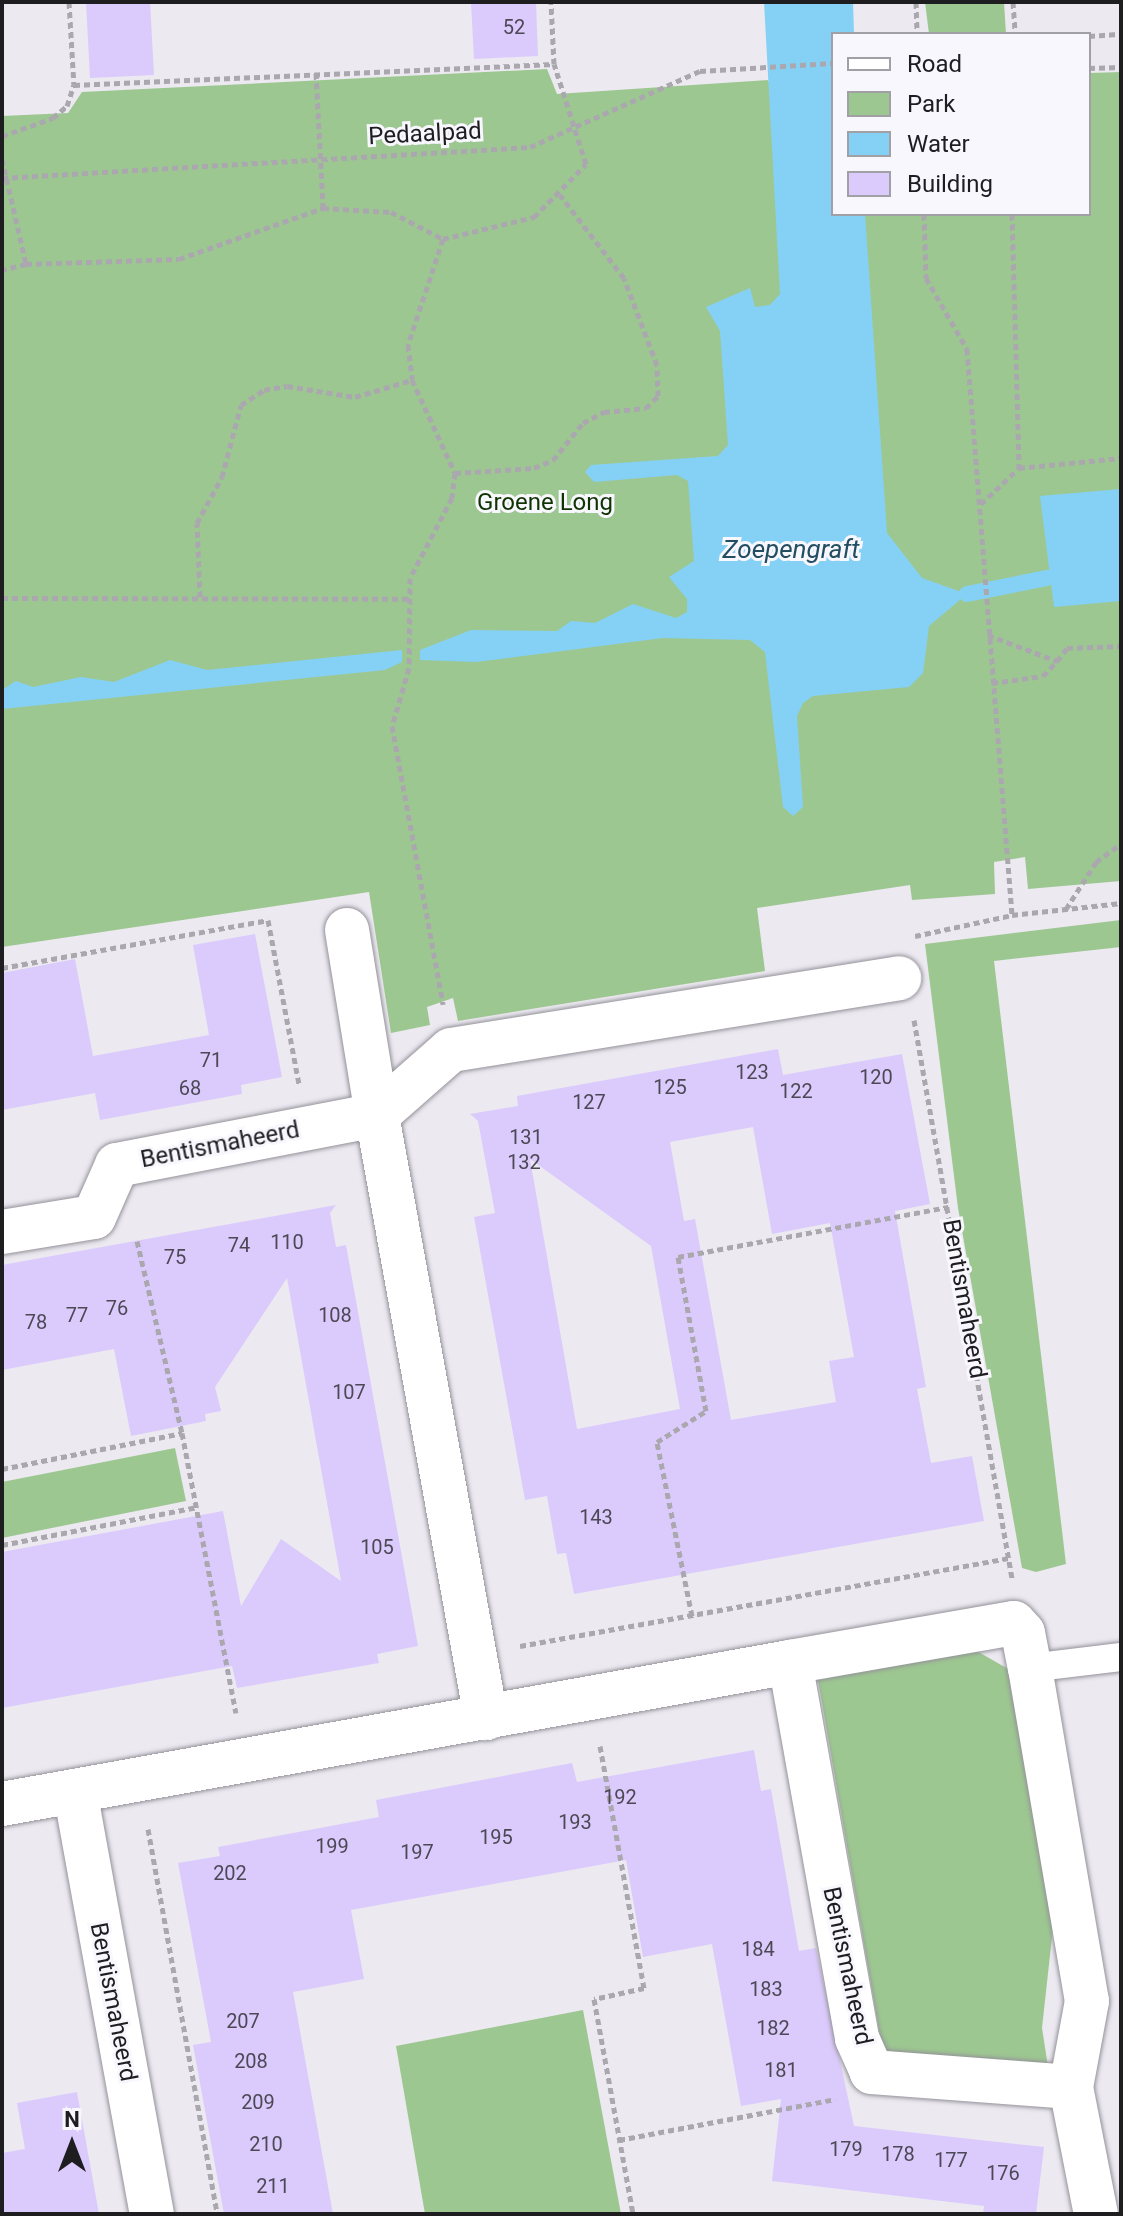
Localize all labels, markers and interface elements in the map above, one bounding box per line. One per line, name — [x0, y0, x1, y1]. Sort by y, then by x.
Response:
house number: 52 — [503, 15, 525, 39]
legend — [831, 32, 1091, 216]
text: Road — [907, 50, 962, 78]
text: Park — [907, 90, 955, 118]
street label: Pedaalpad — [368, 117, 482, 151]
text: Water — [907, 130, 970, 158]
text: Building — [907, 170, 993, 198]
park label: Groene Long — [477, 489, 613, 517]
water label: Zoepengraft — [722, 534, 860, 566]
house number: 71 — [200, 1048, 222, 1072]
house number: 123 — [735, 1060, 769, 1084]
house number: 120 — [859, 1065, 893, 1089]
house number: 125 — [653, 1075, 687, 1099]
house number: 68 — [179, 1076, 201, 1100]
house number: 122 — [779, 1079, 813, 1103]
house number: 127 — [572, 1090, 606, 1114]
street label: Bentismaheerd — [138, 1115, 302, 1175]
house number: 131 — [509, 1125, 543, 1149]
house number: 132 — [507, 1150, 541, 1174]
street label: Bentismaheerd — [936, 1217, 992, 1381]
house number: 110 — [270, 1230, 304, 1254]
house number: 74 — [228, 1233, 250, 1257]
house number: 75 — [164, 1245, 186, 1269]
house number: 76 — [106, 1296, 128, 1320]
house number: 77 — [66, 1303, 88, 1327]
house number: 108 — [318, 1303, 352, 1327]
house number: 78 — [25, 1310, 47, 1334]
house number: 107 — [332, 1380, 366, 1404]
house number: 143 — [579, 1505, 613, 1529]
house number: 105 — [360, 1535, 394, 1559]
house number: 192 — [603, 1785, 637, 1809]
house number: 193 — [558, 1810, 592, 1834]
house number: 195 — [479, 1825, 513, 1849]
house number: 199 — [315, 1834, 349, 1858]
house number: 197 — [400, 1840, 434, 1864]
house number: 202 — [213, 1861, 247, 1885]
street label: Bentismaheerd — [816, 1884, 878, 2048]
street label: Bentismaheerd — [83, 1920, 143, 2084]
house number: 184 — [741, 1937, 775, 1961]
house number: 183 — [749, 1977, 783, 2001]
house number: 207 — [226, 2009, 260, 2033]
house number: 182 — [756, 2016, 790, 2040]
house number: 208 — [234, 2049, 268, 2073]
house number: 181 — [764, 2058, 798, 2082]
house number: 209 — [241, 2090, 275, 2114]
north arrow — [32, 2104, 112, 2184]
text: N — [64, 2107, 80, 2132]
house number: 210 — [249, 2132, 283, 2156]
house number: 179 — [829, 2137, 863, 2161]
house number: 178 — [881, 2142, 915, 2166]
house number: 177 — [934, 2148, 968, 2172]
house number: 176 — [986, 2161, 1020, 2185]
house number: 211 — [256, 2174, 290, 2198]

